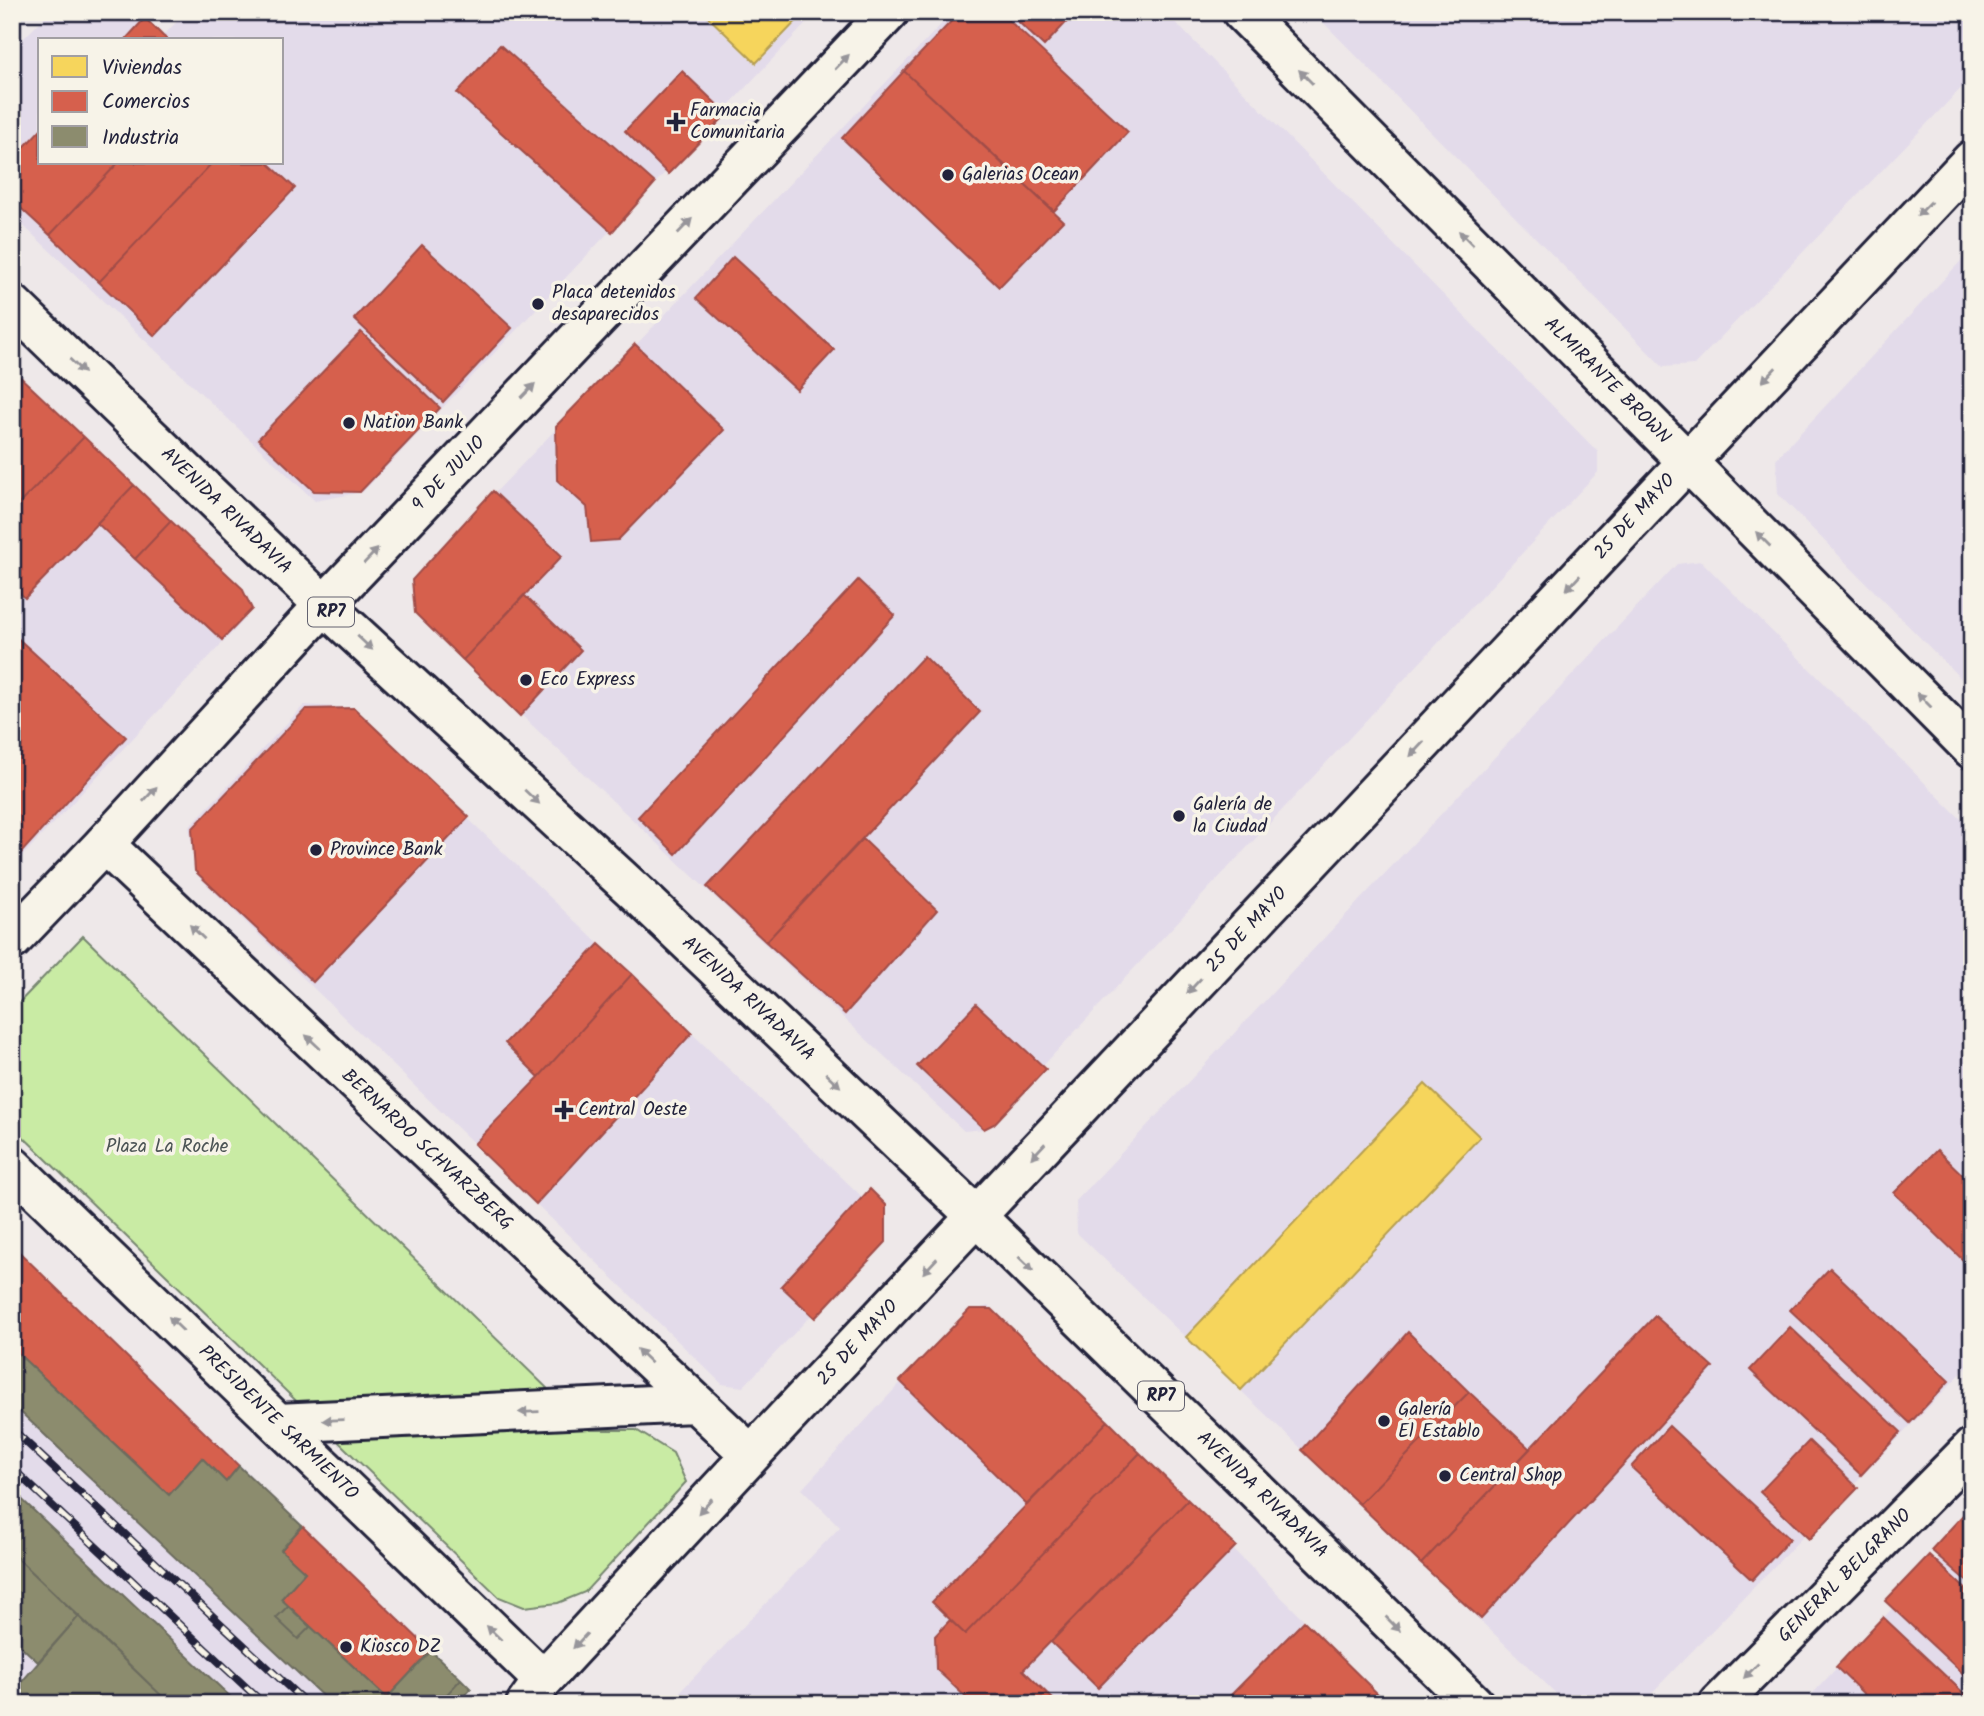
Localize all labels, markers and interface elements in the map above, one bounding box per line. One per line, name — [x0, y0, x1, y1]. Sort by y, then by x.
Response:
legend — [38, 38, 284, 164]
text: Viviendas — [102, 52, 182, 85]
one-way arrow — [833, 53, 850, 70]
one-way arrow — [1298, 69, 1314, 85]
text: Comercios — [102, 86, 190, 119]
place label: Farmacia Comunitaria — [690, 96, 785, 148]
marker: Farmacia Comunitaria — [668, 114, 684, 130]
text: Industria — [102, 122, 179, 155]
place label: Galerias Ocean — [962, 160, 1079, 190]
marker: Galerias Ocean — [940, 167, 956, 183]
one-way arrow — [1917, 200, 1933, 217]
one-way arrow — [676, 218, 693, 235]
one-way arrow — [1458, 231, 1475, 247]
place label: Placa detenidos desaparecidos — [552, 278, 676, 330]
marker: Placa detenidos desaparecidos — [530, 296, 546, 312]
street label: ALMIRANTE BROWN — [1536, 310, 1678, 452]
one-way arrow — [68, 358, 85, 374]
one-way arrow — [1761, 366, 1777, 384]
one-way arrow — [519, 383, 535, 400]
place label: Nation Bank — [363, 408, 463, 438]
marker: Nation Bank — [341, 415, 357, 431]
street label: 9 DE JULIO — [405, 429, 493, 519]
street label: AVENIDA RIVADAVIA — [153, 440, 299, 582]
street label: 25 DE MAYO — [1587, 467, 1683, 567]
one-way arrow — [1755, 530, 1772, 547]
one-way arrow — [362, 548, 378, 565]
one-way arrow — [1566, 574, 1582, 591]
road number: RP7 — [308, 598, 354, 626]
one-way arrow — [356, 634, 373, 650]
place label: Eco Express — [540, 665, 635, 695]
marker: Eco Express — [518, 672, 534, 688]
one-way arrow — [1916, 692, 1932, 709]
one-way arrow — [1410, 740, 1426, 757]
one-way arrow — [142, 786, 158, 803]
one-way arrow — [523, 789, 541, 805]
place label: Galería de la Ciudad — [1193, 790, 1273, 842]
marker: Galería de la Ciudad — [1171, 808, 1187, 824]
place label: Province Bank — [330, 835, 443, 865]
marker: Province Bank — [308, 842, 324, 858]
street label: 25 DE MAYO — [1199, 880, 1295, 980]
one-way arrow — [189, 925, 206, 941]
street label: AVENIDA RIVADAVIA — [675, 929, 821, 1069]
one-way arrow — [1187, 977, 1203, 994]
one-way arrow — [305, 1035, 322, 1051]
street label: BERNARDO SCHVARZBERG — [334, 1062, 520, 1238]
one-way arrow — [824, 1072, 841, 1088]
place label: Central Oeste — [578, 1095, 688, 1125]
marker: Central Oeste — [556, 1102, 572, 1118]
park label: Plaza La Roche — [106, 1132, 229, 1162]
one-way arrow — [1030, 1143, 1047, 1160]
one-way arrow — [1017, 1256, 1034, 1272]
one-way arrow — [923, 1257, 939, 1274]
street label: 25 DE MAYO — [810, 1293, 906, 1393]
one-way arrow — [168, 1316, 185, 1332]
street label: PRESIDENTE SARMIENTO — [191, 1338, 365, 1508]
one-way arrow — [636, 1349, 653, 1365]
road number: RP7 — [1138, 1381, 1184, 1410]
place label: Galería El Establo — [1398, 1395, 1480, 1447]
one-way arrow — [518, 1406, 540, 1417]
marker: Galería El Establo — [1376, 1413, 1392, 1429]
one-way arrow — [321, 1415, 343, 1426]
street label: AVENIDA RIVADAVIA — [1189, 1424, 1335, 1566]
place label: Central Shop — [1459, 1461, 1562, 1491]
marker: Central Shop — [1437, 1468, 1453, 1484]
one-way arrow — [697, 1497, 713, 1515]
street label: GENERAL BELGRANO — [1771, 1502, 1919, 1650]
one-way arrow — [1385, 1616, 1401, 1632]
one-way arrow — [486, 1625, 503, 1641]
place label: Kiosco DZ — [360, 1632, 441, 1662]
one-way arrow — [573, 1632, 589, 1649]
marker: Kiosco DZ — [338, 1639, 354, 1655]
one-way arrow — [1744, 1662, 1760, 1679]

